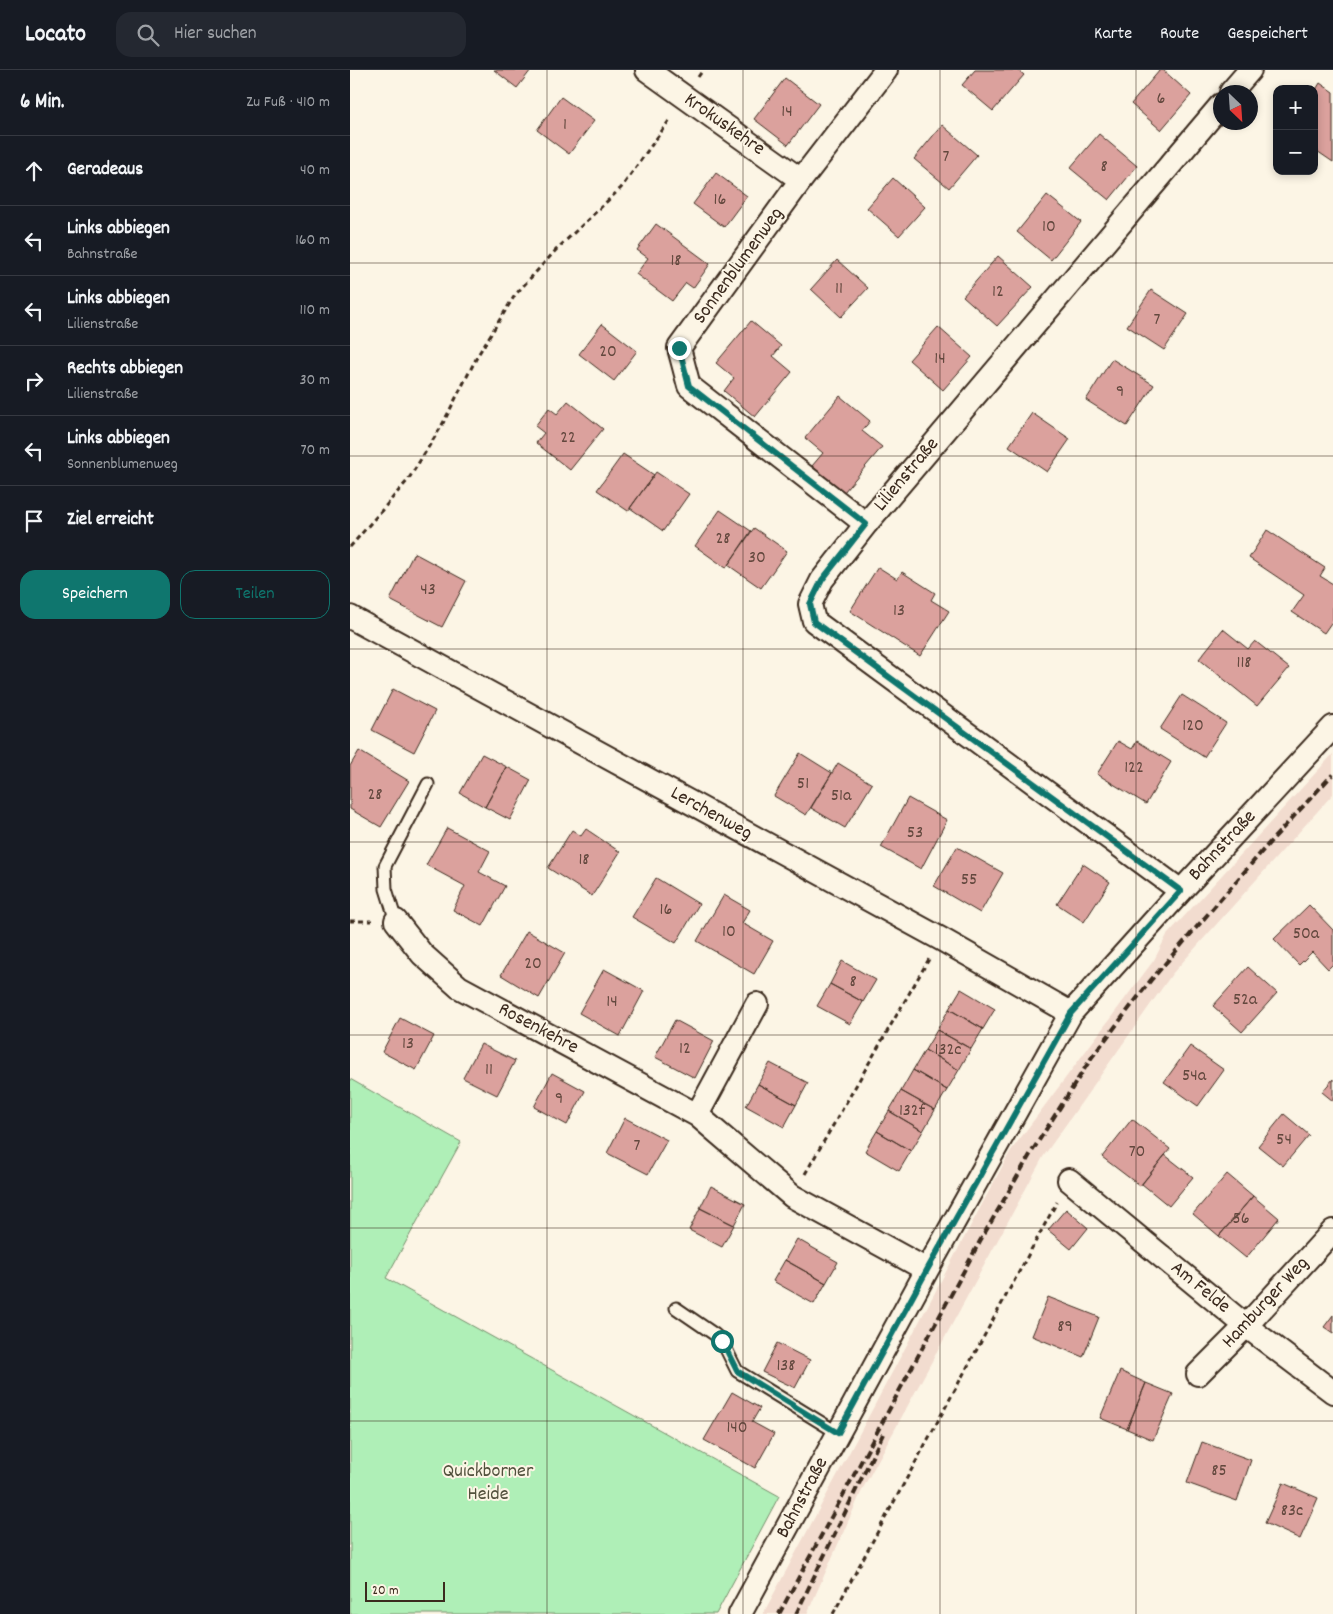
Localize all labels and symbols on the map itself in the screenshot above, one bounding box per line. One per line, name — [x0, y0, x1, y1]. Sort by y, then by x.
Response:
north arrow — [1213, 85, 1258, 130]
street label: Krokuskehre — [678, 87, 770, 163]
house number: 6 — [1157, 87, 1165, 112]
house number: 14 — [781, 100, 793, 125]
house number: 1 — [563, 113, 567, 138]
house number: 7 — [943, 145, 950, 170]
house number: 8 — [1100, 155, 1108, 180]
house number: 16 — [714, 188, 726, 213]
street label: Sonnenblumenweg — [687, 202, 791, 330]
house number: 10 — [1042, 215, 1056, 240]
house number: 18 — [670, 249, 682, 274]
house number: 11 — [835, 277, 843, 302]
house number: 12 — [992, 280, 1004, 305]
house number: 7 — [1154, 308, 1161, 333]
route end — [668, 337, 691, 360]
house number: 20 — [599, 340, 617, 365]
house number: 14 — [934, 347, 946, 372]
house number: 9 — [1116, 380, 1124, 405]
house number: 22 — [560, 426, 576, 451]
street label: Lilienstraße — [868, 432, 947, 518]
house number: 28 — [715, 527, 731, 552]
house number: 30 — [748, 546, 766, 571]
house number: 43 — [420, 578, 436, 603]
house number: 13 — [893, 599, 905, 624]
house number: 118 — [1236, 651, 1252, 676]
house number: 120 — [1182, 714, 1204, 739]
house number: 122 — [1124, 756, 1144, 781]
house number: 51 — [797, 772, 809, 797]
street label: Lerchenweg — [665, 780, 757, 848]
house number: 28 — [367, 783, 383, 808]
house number: 51a — [831, 784, 852, 809]
street label: Bahnstraße — [1183, 804, 1263, 888]
house number: 53 — [907, 821, 923, 846]
house number: 18 — [578, 848, 590, 873]
house number: 55 — [961, 868, 977, 893]
house number: 16 — [660, 898, 672, 923]
house number: 10 — [722, 920, 736, 945]
house number: 50a — [1293, 922, 1320, 947]
house number: 20 — [524, 952, 542, 977]
house number: 8 — [849, 970, 857, 995]
house number: 52a — [1233, 988, 1258, 1013]
house number: 14 — [606, 990, 618, 1015]
street label: Rosenkehre — [493, 996, 583, 1062]
house number: 13 — [402, 1032, 414, 1057]
house number: 12 — [679, 1037, 691, 1062]
house number: 132c — [934, 1038, 962, 1063]
house number: 11 — [485, 1058, 493, 1083]
house number: 54a — [1182, 1064, 1207, 1089]
house number: 9 — [555, 1087, 563, 1112]
house number: 132f — [899, 1099, 926, 1124]
house number: 54 — [1276, 1128, 1292, 1153]
house number: 7 — [634, 1134, 641, 1159]
house number: 70 — [1129, 1140, 1145, 1165]
house number: 56 — [1232, 1207, 1250, 1232]
street label: Hamburger Weg — [1216, 1251, 1316, 1355]
street label: Am Felde — [1164, 1255, 1236, 1321]
house number: 89 — [1057, 1315, 1073, 1340]
route start — [711, 1330, 734, 1353]
house number: 138 — [776, 1354, 796, 1379]
house number: 140 — [726, 1416, 748, 1441]
street label: Bahnstraße — [770, 1452, 836, 1543]
park label: Quickborner Heide — [443, 1458, 534, 1509]
house number: 85 — [1211, 1459, 1227, 1484]
house number: 83c — [1281, 1499, 1303, 1524]
scale bar — [365, 1579, 445, 1602]

